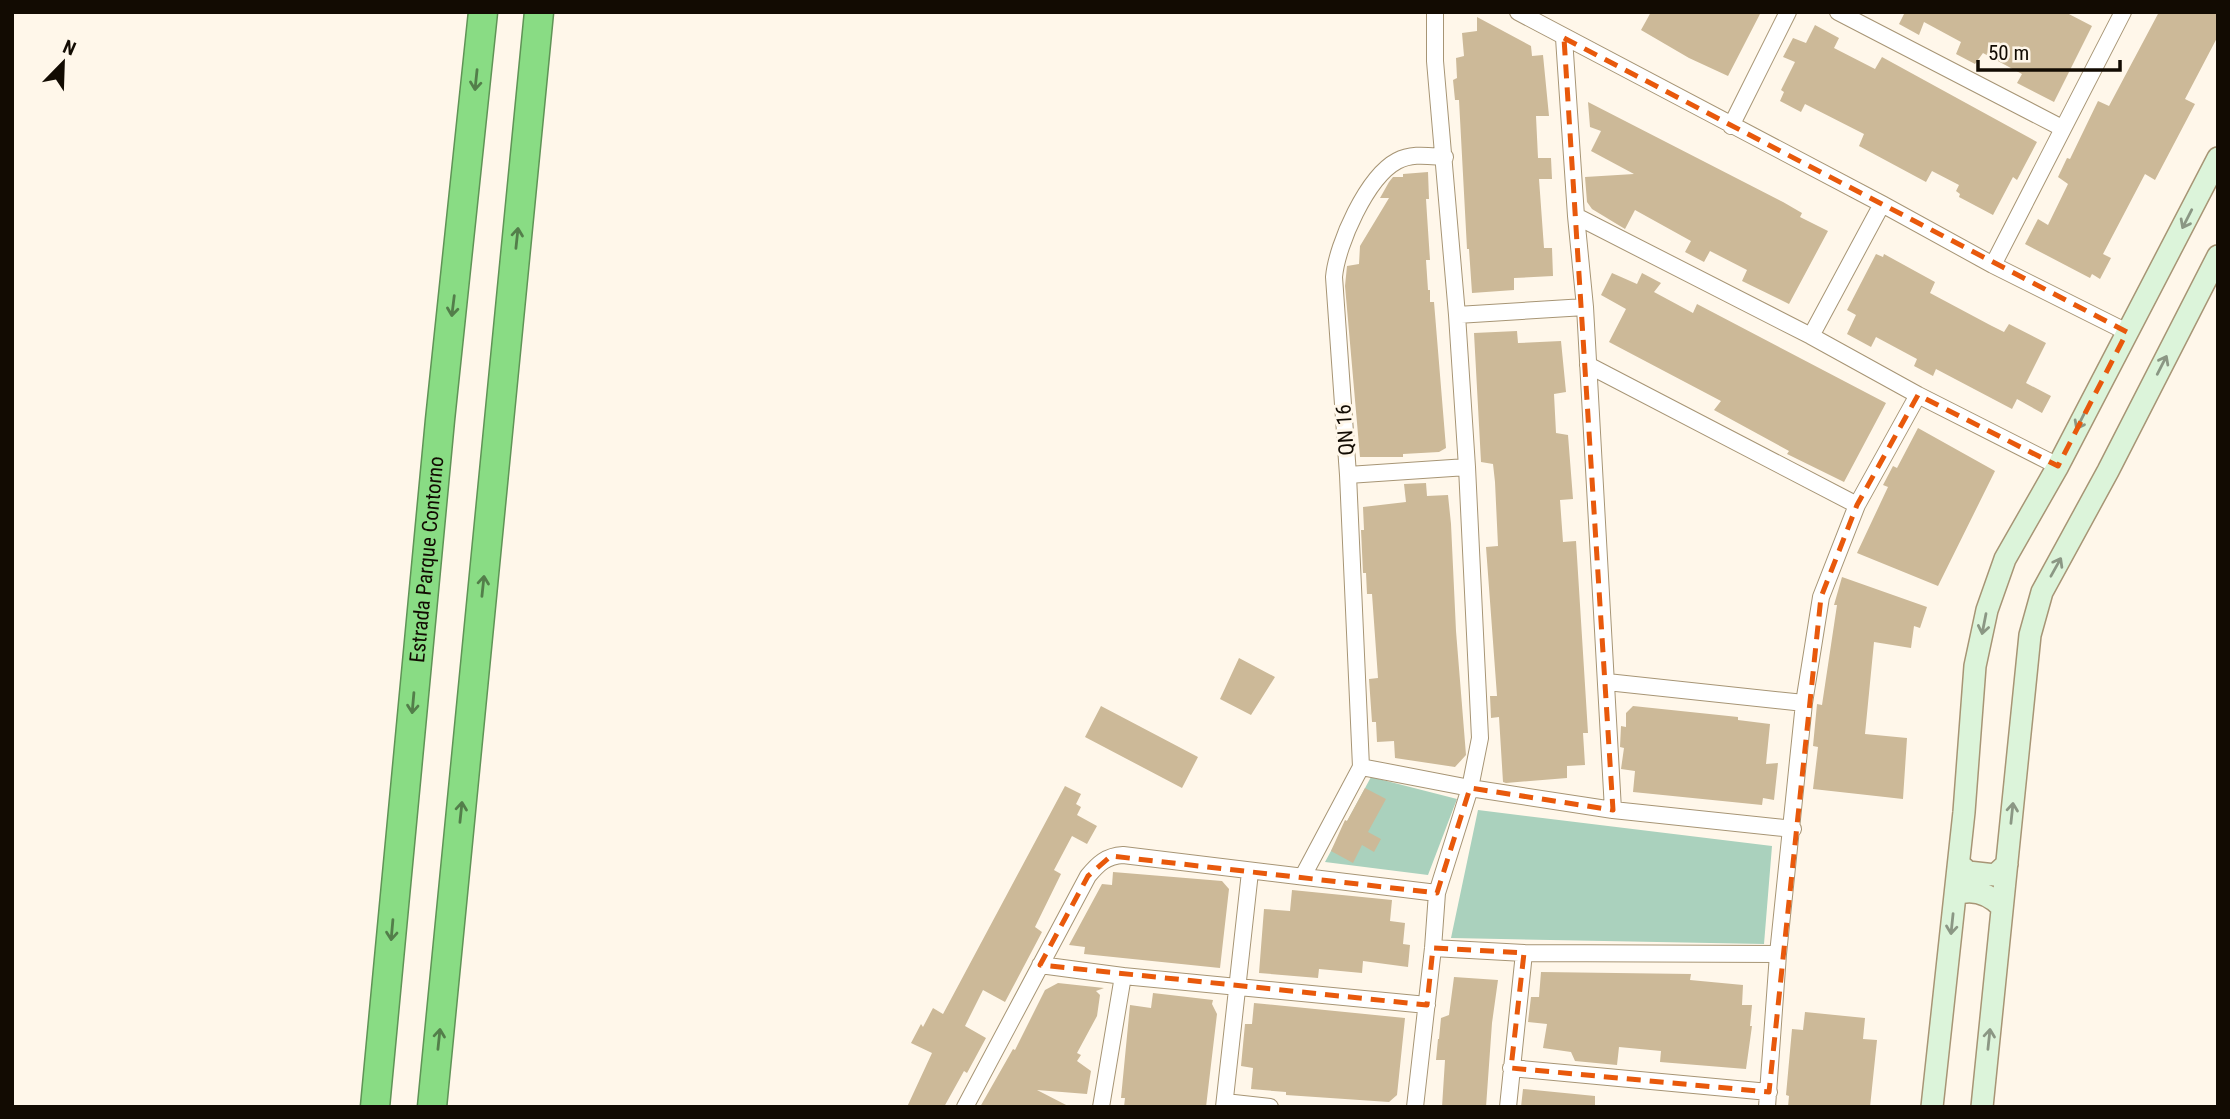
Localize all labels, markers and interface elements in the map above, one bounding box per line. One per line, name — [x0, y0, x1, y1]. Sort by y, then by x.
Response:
north arrow — [28, 28, 98, 98]
scale bar — [1978, 28, 2120, 72]
text: N — [60, 35, 79, 61]
text: 50 m — [1988, 41, 2029, 65]
one-way arrow — [470, 68, 483, 91]
one-way arrow — [2179, 208, 2193, 228]
one-way arrow — [511, 227, 524, 249]
one-way arrow — [446, 295, 459, 317]
one-way arrow — [2155, 355, 2169, 376]
street label: QN 16 — [1331, 404, 1359, 456]
one-way arrow — [2074, 409, 2088, 430]
street label: Estrada Parque Contorno — [405, 455, 449, 664]
one-way arrow — [2049, 557, 2063, 577]
one-way arrow — [477, 575, 490, 598]
one-way arrow — [1976, 613, 1990, 635]
one-way arrow — [406, 692, 419, 714]
one-way arrow — [455, 802, 468, 824]
one-way arrow — [2006, 802, 2019, 824]
one-way arrow — [1946, 912, 1959, 934]
one-way arrow — [385, 918, 398, 941]
one-way arrow — [433, 1028, 446, 1051]
one-way arrow — [1983, 1028, 1996, 1051]

